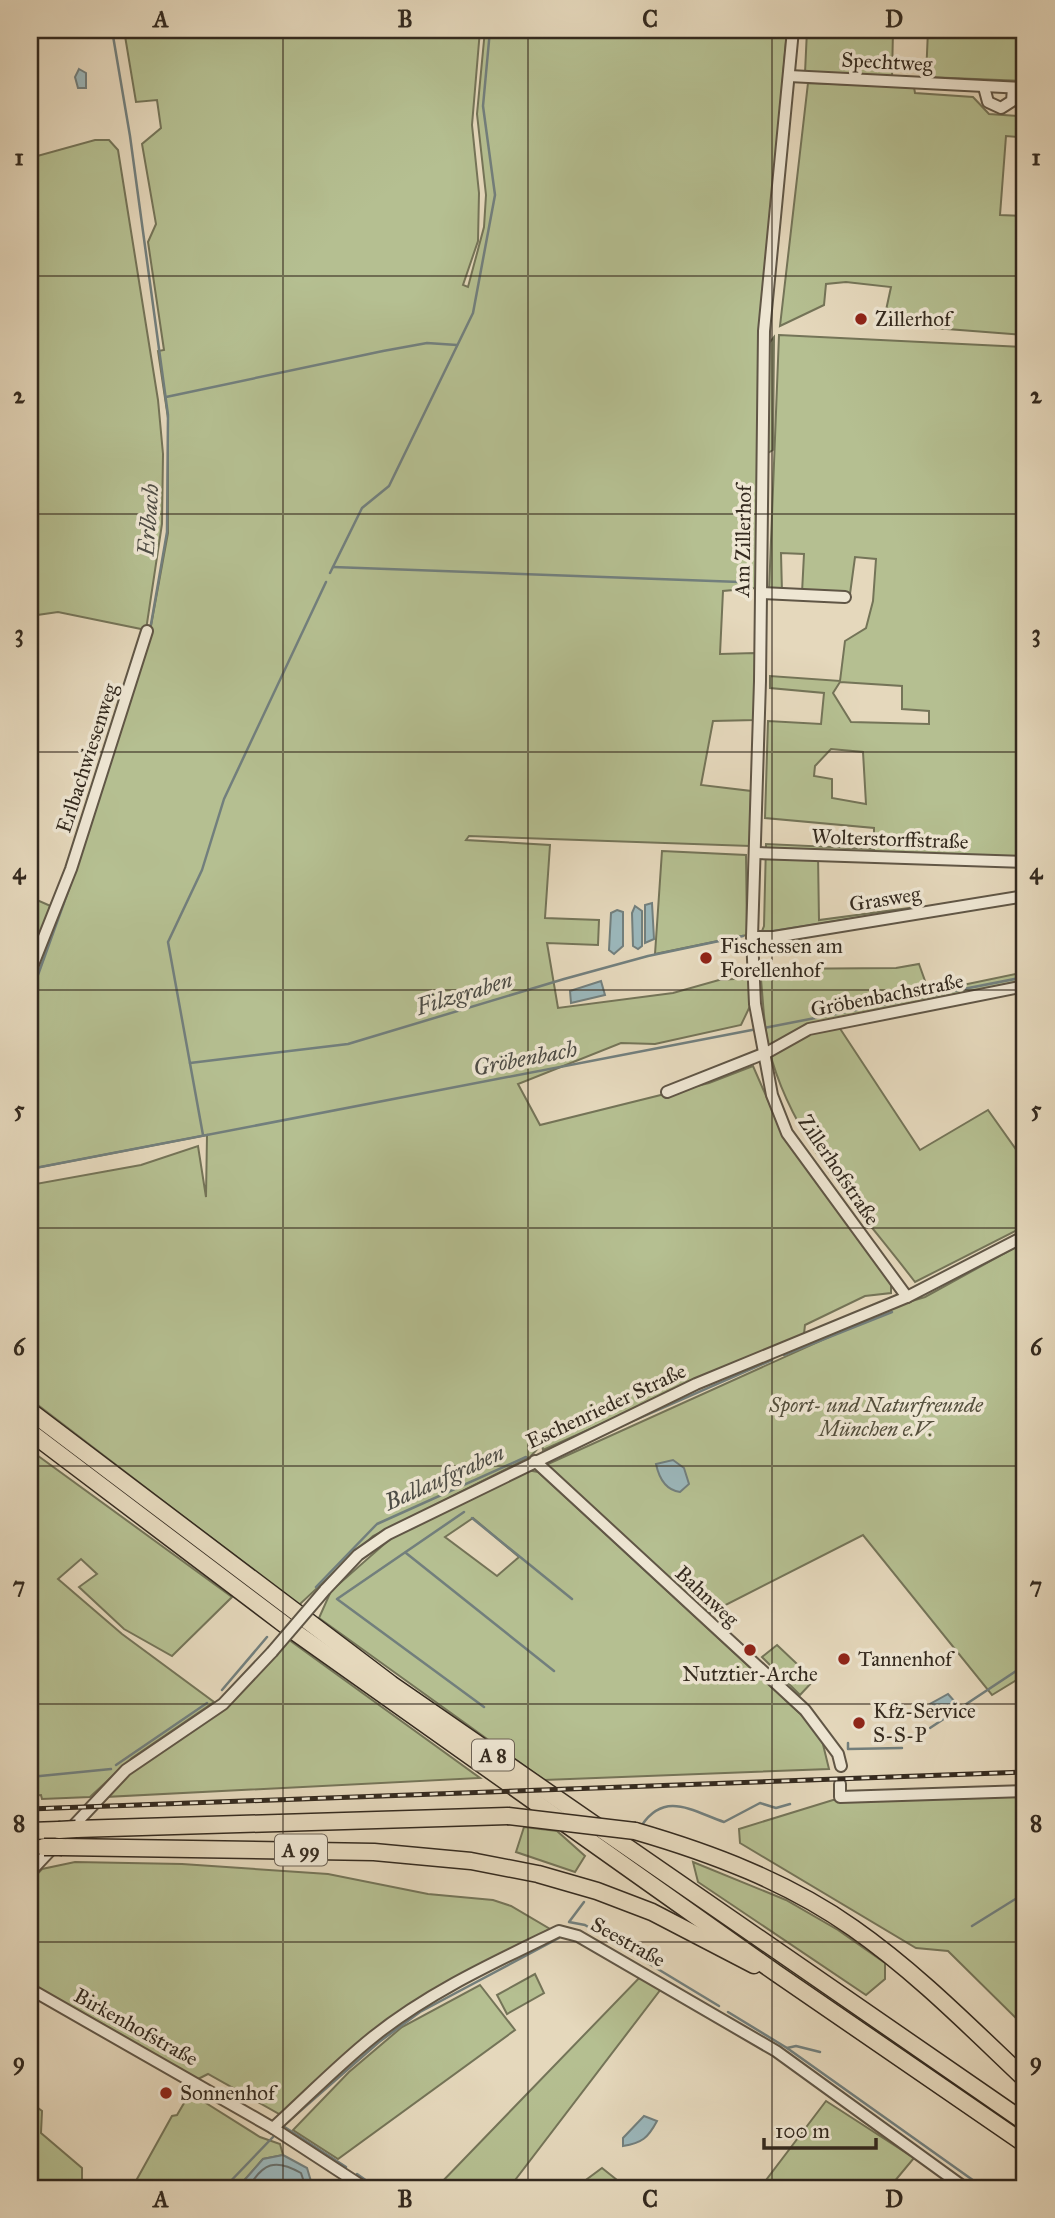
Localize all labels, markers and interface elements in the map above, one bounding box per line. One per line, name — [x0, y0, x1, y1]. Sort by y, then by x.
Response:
text: A — [151, 5, 169, 33]
text: B — [397, 5, 413, 33]
text: C — [642, 5, 658, 33]
text: D — [885, 5, 903, 33]
street label: Spechtweg — [841, 47, 933, 77]
text: 1 — [14, 143, 24, 171]
text: 1 — [1031, 143, 1041, 171]
place label: Zillerhof — [875, 306, 954, 332]
marker: Zillerhof — [853, 311, 869, 327]
text: 2 — [13, 381, 25, 409]
text: 2 — [1030, 381, 1042, 409]
street label: Am Zillerhof — [729, 482, 757, 598]
water label: Erlbach — [131, 483, 164, 558]
text: 3 — [14, 619, 24, 648]
text: 3 — [1031, 619, 1041, 648]
street label: Erlbachwiesenweg — [51, 680, 123, 836]
street label: Wolterstorffstraße — [811, 823, 969, 855]
text: 4 — [13, 857, 27, 885]
text: 4 — [1030, 857, 1044, 885]
street label: Grasweg — [847, 881, 923, 917]
place label: Fischessen am Forellenhof — [720, 933, 843, 983]
marker: Fischessen am Forellenhof — [698, 950, 714, 966]
water label: Filzgraben — [411, 965, 516, 1021]
street label: Gröbenbachstraße — [808, 967, 966, 1023]
water label: Gröbenbach — [471, 1034, 579, 1082]
text: 5 — [14, 1095, 25, 1123]
text: 5 — [1031, 1095, 1042, 1123]
street label: Zillerhofstraße — [793, 1110, 886, 1230]
text: 6 — [13, 1333, 26, 1361]
text: 6 — [1030, 1333, 1043, 1361]
street label: Eschenrieder Straße — [522, 1358, 690, 1454]
park label: Sport- und Naturfreunde München e.V. — [768, 1392, 984, 1442]
water label: Ballaufgraben — [379, 1438, 508, 1516]
street label: Bahnweg — [670, 1560, 744, 1632]
text: 7 — [13, 1571, 25, 1599]
text: 7 — [1030, 1571, 1042, 1599]
marker: Nutztier-Arche — [742, 1642, 758, 1658]
place label: Tannenhof — [858, 1646, 955, 1672]
marker: Tannenhof — [836, 1651, 852, 1667]
place label: Nutztier-Arche — [682, 1661, 818, 1687]
place label: Kfz-Service S-S-P — [873, 1698, 976, 1748]
marker: Kfz-Service S-S-P — [851, 1715, 867, 1731]
road number: A 8 — [472, 1740, 514, 1770]
text: 8 — [13, 1809, 25, 1837]
text: 8 — [1030, 1809, 1042, 1837]
road number: A 99 — [275, 1834, 327, 1866]
street label: Seestraße — [586, 1911, 670, 1973]
street label: Birkenhofstraße — [69, 1982, 203, 2072]
text: 9 — [13, 2047, 25, 2076]
text: 9 — [1030, 2047, 1042, 2076]
place label: Sonnenhof — [180, 2080, 278, 2106]
marker: Sonnenhof — [158, 2085, 174, 2101]
scale bar — [764, 2106, 876, 2150]
text: 100 m — [775, 2118, 830, 2144]
text: A — [151, 2185, 169, 2213]
text: B — [397, 2185, 413, 2213]
text: C — [642, 2185, 658, 2213]
text: D — [885, 2185, 903, 2213]

